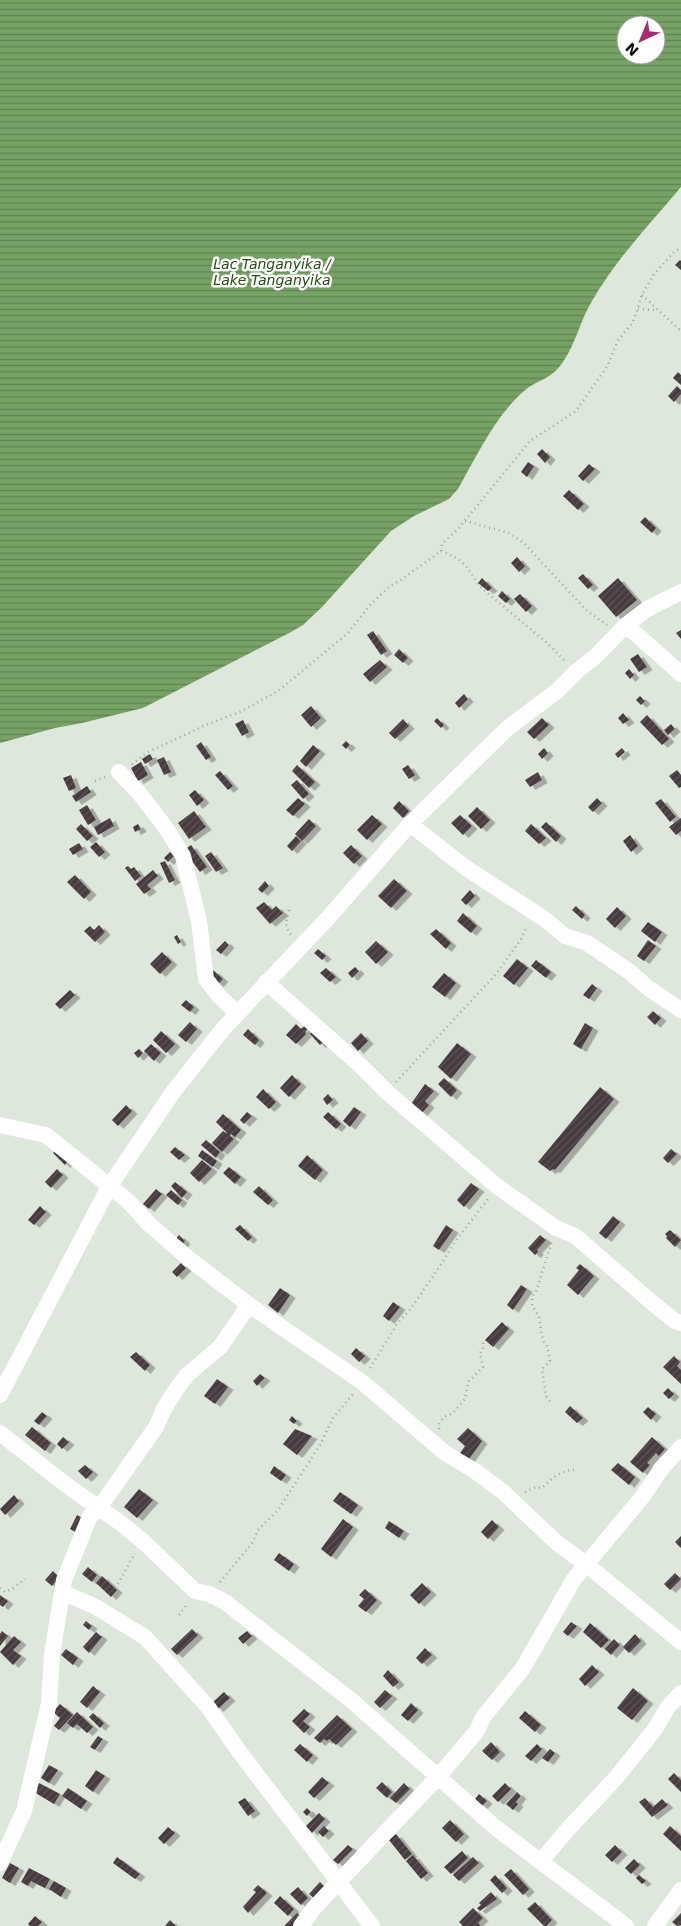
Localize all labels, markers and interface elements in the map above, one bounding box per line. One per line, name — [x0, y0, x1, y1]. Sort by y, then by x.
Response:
north arrow — [616, 15, 666, 65]
text: N — [622, 40, 642, 59]
water label: Lac Tanganyika / Lake Tanganyika — [213, 256, 332, 288]

